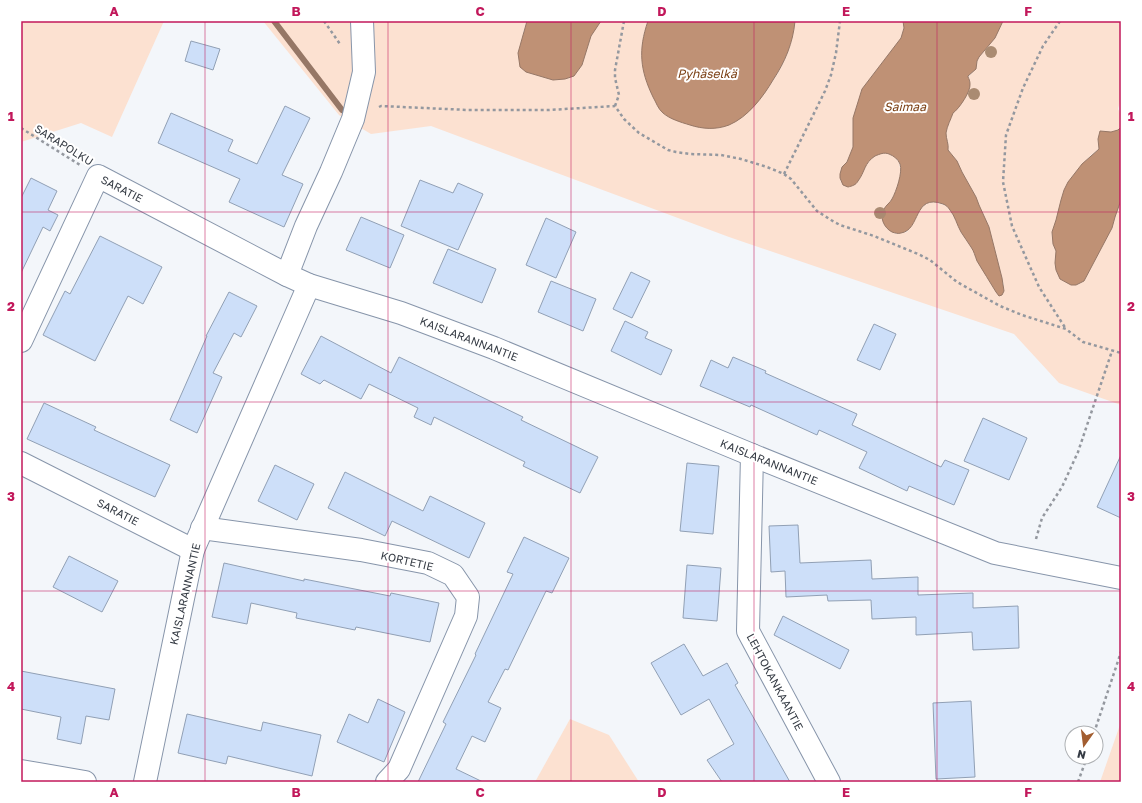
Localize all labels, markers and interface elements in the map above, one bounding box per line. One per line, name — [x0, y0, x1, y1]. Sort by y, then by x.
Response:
text: A — [109, 3, 119, 19]
text: B — [291, 3, 301, 19]
text: C — [475, 3, 485, 19]
text: D — [657, 3, 667, 19]
text: E — [842, 3, 850, 19]
text: F — [1024, 3, 1032, 19]
water label: Pyhäselkä — [677, 66, 738, 81]
water label: Saimaa — [884, 99, 927, 114]
text: 1 — [8, 108, 15, 124]
text: 1 — [1128, 108, 1135, 124]
street label: SARAPOLKU — [33, 121, 96, 168]
street label: SARATIE — [99, 172, 146, 205]
text: 2 — [7, 298, 15, 314]
text: 2 — [1127, 298, 1135, 314]
street label: KAISLARANNANTIE — [418, 314, 520, 363]
street label: KAISLARANNANTIE — [719, 436, 820, 487]
text: 3 — [7, 488, 15, 504]
text: 3 — [1127, 488, 1135, 504]
street label: SARATIE — [95, 495, 142, 528]
street label: KAISLARANNANTIE — [166, 542, 203, 646]
street label: KORTETIE — [380, 548, 435, 573]
street label: LEHTOKANKAANTIE — [744, 631, 807, 733]
text: 4 — [7, 678, 15, 694]
text: 4 — [1127, 678, 1135, 694]
north arrow — [1064, 725, 1104, 765]
text: N — [1076, 748, 1087, 763]
text: A — [109, 784, 119, 800]
text: B — [291, 784, 301, 800]
text: C — [475, 784, 485, 800]
text: D — [657, 784, 667, 800]
text: E — [842, 784, 850, 800]
text: F — [1024, 784, 1032, 800]

